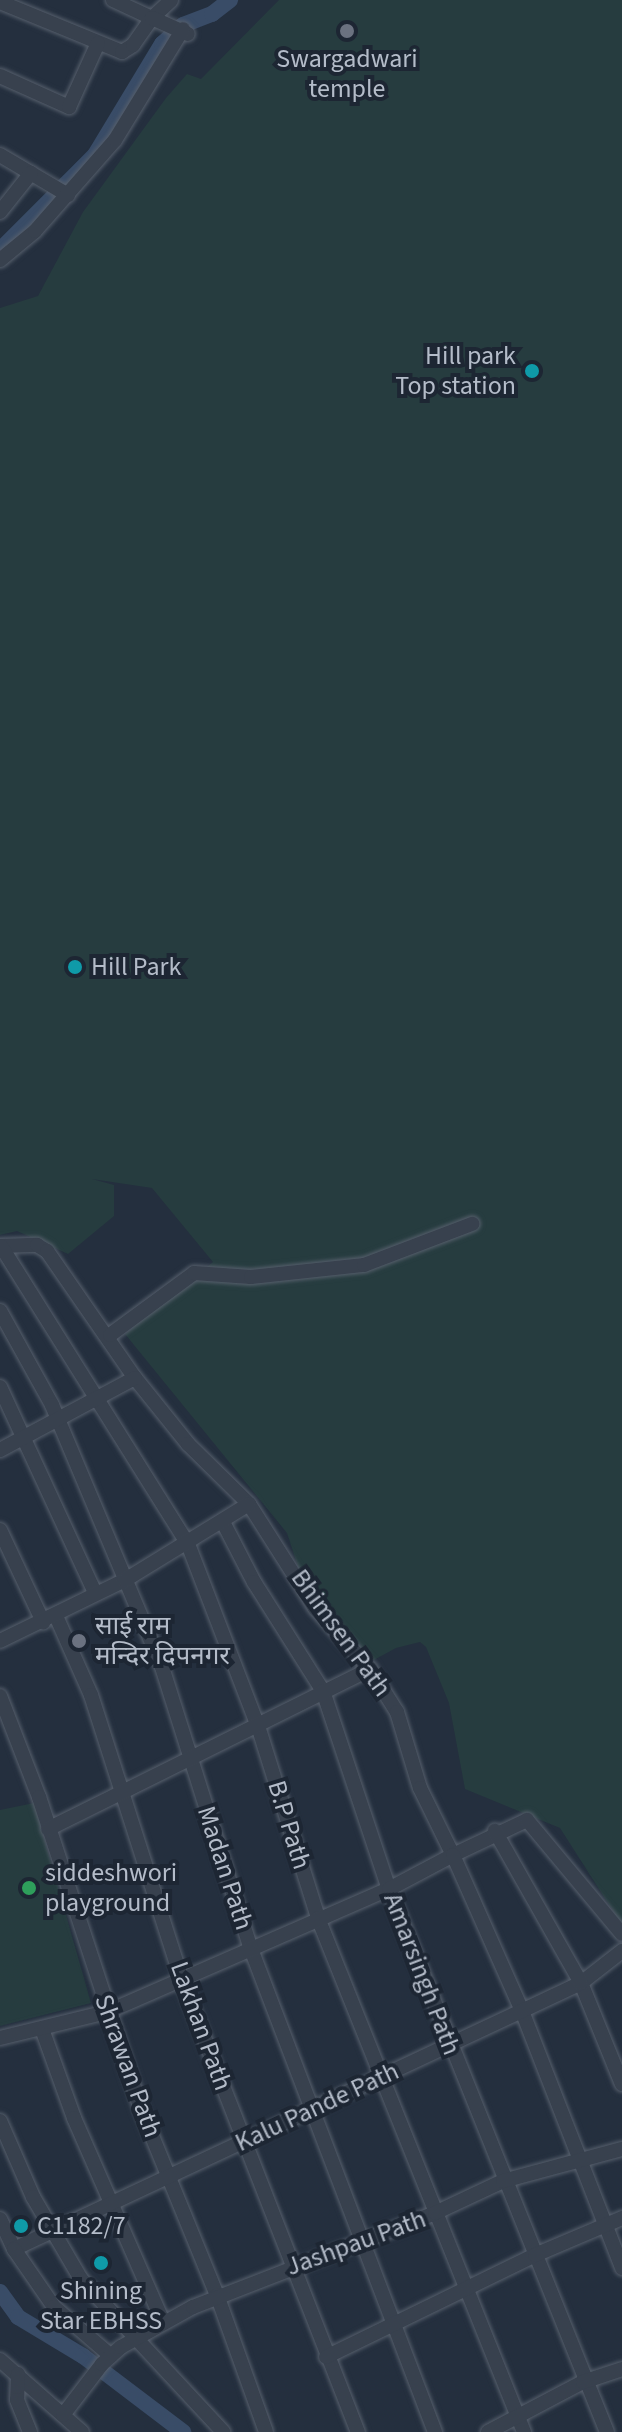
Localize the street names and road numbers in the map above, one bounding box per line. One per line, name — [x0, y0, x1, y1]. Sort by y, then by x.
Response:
street label: Bhimsen Path — [284, 1563, 398, 1703]
street label: B.P Path — [261, 1777, 317, 1873]
street label: Madan Path — [190, 1802, 260, 1934]
street label: Amarsingh Path — [377, 1889, 467, 2059]
street label: Lakhan Path — [163, 1957, 239, 2095]
street label: Shrawan Path — [88, 1990, 168, 2142]
street label: Kalu Pande Path — [230, 2055, 404, 2159]
street label: Jashpau Path — [282, 2203, 430, 2283]

